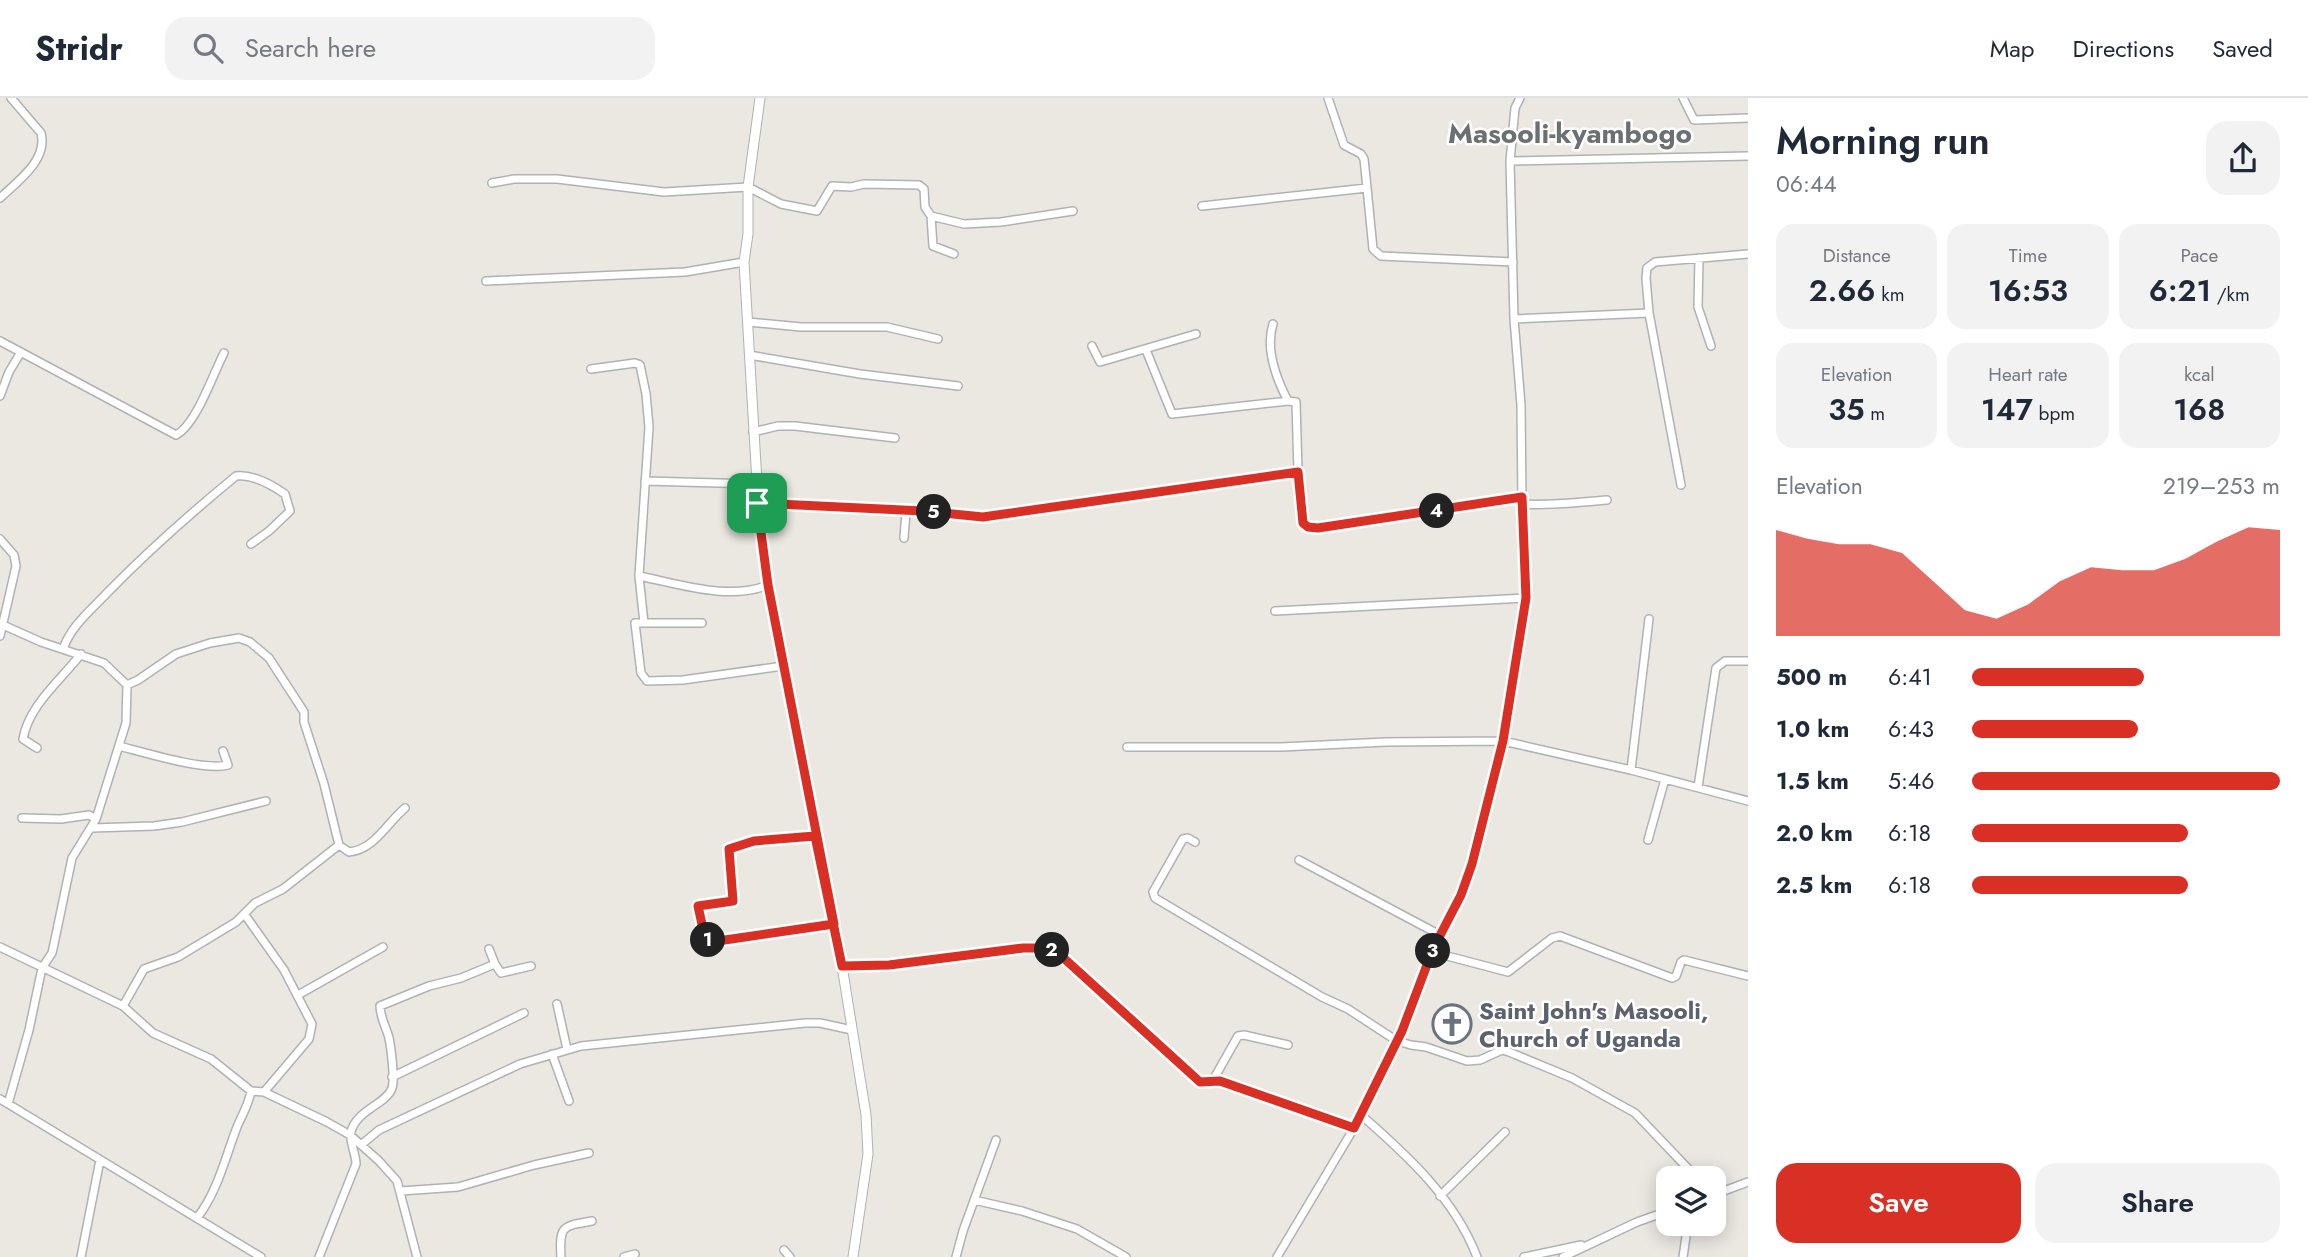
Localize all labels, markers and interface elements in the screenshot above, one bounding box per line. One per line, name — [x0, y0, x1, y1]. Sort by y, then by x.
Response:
search box — [165, 17, 655, 80]
text: Stridr — [35, 25, 123, 72]
icon: search — [189, 29, 227, 67]
text: Search here — [245, 29, 376, 67]
text: Map — [1990, 31, 2035, 66]
text: Directions — [2073, 31, 2174, 66]
text: Saved — [2212, 31, 2273, 66]
district label: Masooli-kyambogo — [1448, 113, 1692, 154]
text: Morning run — [1776, 113, 1990, 168]
button: share — [2206, 121, 2280, 195]
text: 06:44 — [1776, 167, 1837, 201]
text: Distance — [1823, 242, 1891, 269]
text: Time — [2009, 242, 2047, 269]
text: Pace — [2180, 242, 2218, 269]
text: 2.66 — [1809, 269, 1876, 312]
text: 16:53 — [1988, 269, 2068, 312]
text: 6:21 — [2149, 269, 2211, 312]
text: km — [1876, 281, 1904, 308]
text: /km — [2211, 281, 2250, 308]
text: Elevation — [1821, 361, 1893, 388]
text: Heart rate — [1988, 361, 2068, 388]
text: kcal — [2184, 361, 2215, 388]
text: 35 — [1828, 388, 1865, 431]
text: 147 — [1981, 388, 2033, 431]
text: 168 — [2173, 388, 2225, 431]
text: m — [1865, 400, 1885, 427]
text: bpm — [2033, 400, 2075, 427]
text: Elevation — [1776, 469, 1863, 503]
text: 219–253 m — [2163, 469, 2280, 503]
pin — [727, 473, 787, 533]
icon: arrive — [738, 484, 776, 522]
pin: 5 — [916, 494, 951, 530]
pin: 4 — [1420, 494, 1454, 528]
text: 4 — [1430, 497, 1443, 524]
text: 5 — [927, 498, 940, 525]
text: 500 m — [1776, 660, 1847, 694]
text: 6:41 — [1888, 660, 1932, 694]
text: 1.0 km — [1776, 712, 1849, 746]
text: 6:43 — [1888, 712, 1934, 746]
text: 1.5 km — [1776, 764, 1849, 798]
text: 5:46 — [1888, 764, 1935, 798]
text: 2.0 km — [1776, 816, 1853, 850]
text: 6:18 — [1888, 816, 1931, 850]
text: 2.5 km — [1776, 868, 1852, 902]
text: 6:18 — [1888, 868, 1931, 902]
pin: 1 — [690, 922, 726, 958]
text: 1 — [703, 926, 712, 953]
pin: 2 — [1034, 932, 1070, 968]
pin: 3 — [1416, 934, 1450, 968]
text: 2 — [1045, 936, 1058, 963]
text: 3 — [1427, 937, 1438, 964]
place label: Saint John's Masooli, Church of Uganda — [1479, 993, 1709, 1056]
church icon: Saint John's Masooli, Church of Uganda — [1431, 1003, 1473, 1045]
button: Save — [1776, 1163, 2021, 1243]
button: Share — [2035, 1163, 2280, 1243]
map controls — [1656, 1166, 1726, 1236]
button: layers — [1656, 1166, 1726, 1236]

